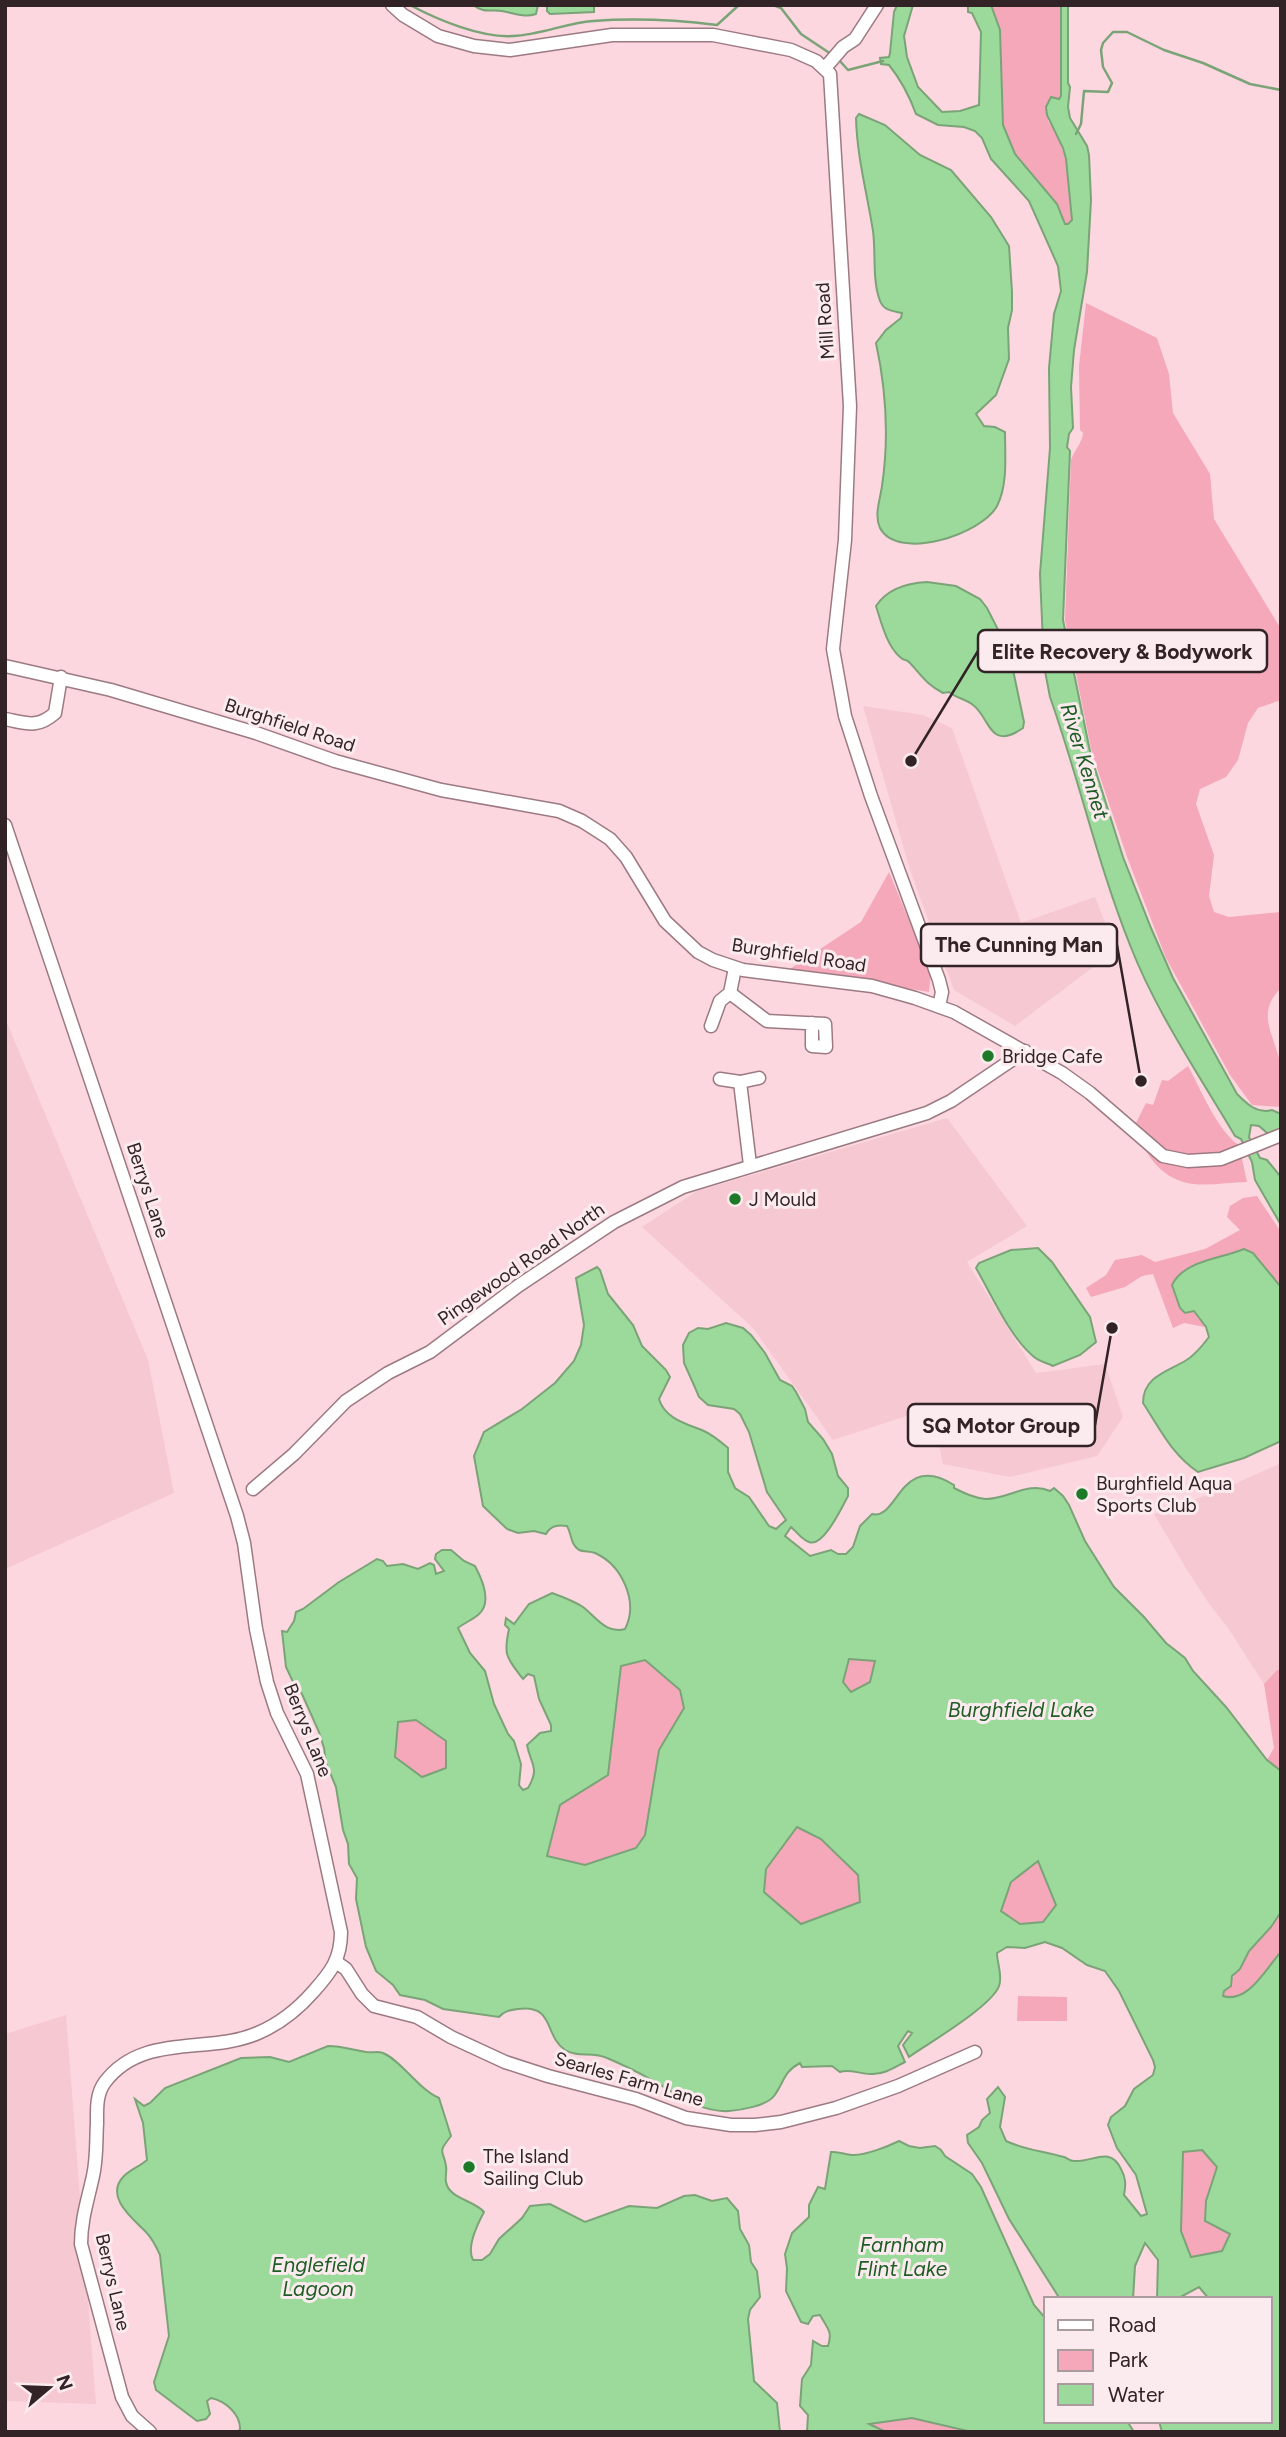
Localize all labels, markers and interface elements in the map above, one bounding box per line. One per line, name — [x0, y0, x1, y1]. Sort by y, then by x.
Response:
street label: Mill Road — [811, 282, 839, 360]
callout: Elite Recovery & Bodywork — [978, 630, 1267, 672]
text: Elite Recovery & Bodywork — [991, 639, 1253, 664]
street label: Burghfield Road — [222, 693, 358, 757]
water label: River Kennet — [1056, 700, 1115, 823]
callout: The Cunning Man — [921, 924, 1117, 966]
text: The Cunning Man — [935, 932, 1103, 957]
street label: Burghfield Road — [730, 933, 868, 977]
place label: Bridge Cafe — [1002, 1045, 1103, 1068]
marker: Bridge Cafe — [980, 1048, 996, 1064]
street label: Berrys Lane — [122, 1139, 174, 1241]
place label: J Mould — [749, 1188, 817, 1211]
marker: J Mould — [727, 1191, 743, 1207]
street label: Pingewood Road North — [433, 1198, 609, 1330]
callout: SQ Motor Group — [908, 1404, 1095, 1446]
text: SQ Motor Group — [922, 1413, 1080, 1438]
place label: Burghfield Aqua Sports Club — [1096, 1472, 1232, 1517]
marker: Burghfield Aqua Sports Club — [1074, 1486, 1090, 1502]
street label: Berrys Lane — [279, 1680, 337, 1780]
water label: Burghfield Lake — [948, 1697, 1095, 1722]
street label: Searles Farm Lane — [552, 2047, 706, 2111]
place label: The Island Sailing Club — [483, 2145, 583, 2190]
marker: The Island Sailing Club — [461, 2159, 477, 2175]
street label: Berrys Lane — [91, 2231, 135, 2333]
water label: Farnham Flint Lake — [857, 2232, 948, 2281]
water label: Englefield Lagoon — [271, 2252, 366, 2301]
legend — [1044, 2297, 1272, 2423]
text: Road — [1108, 2312, 1156, 2337]
text: Park — [1108, 2347, 1149, 2372]
north arrow — [14, 2353, 84, 2423]
text: N — [51, 2372, 78, 2393]
text: Water — [1108, 2382, 1164, 2407]

